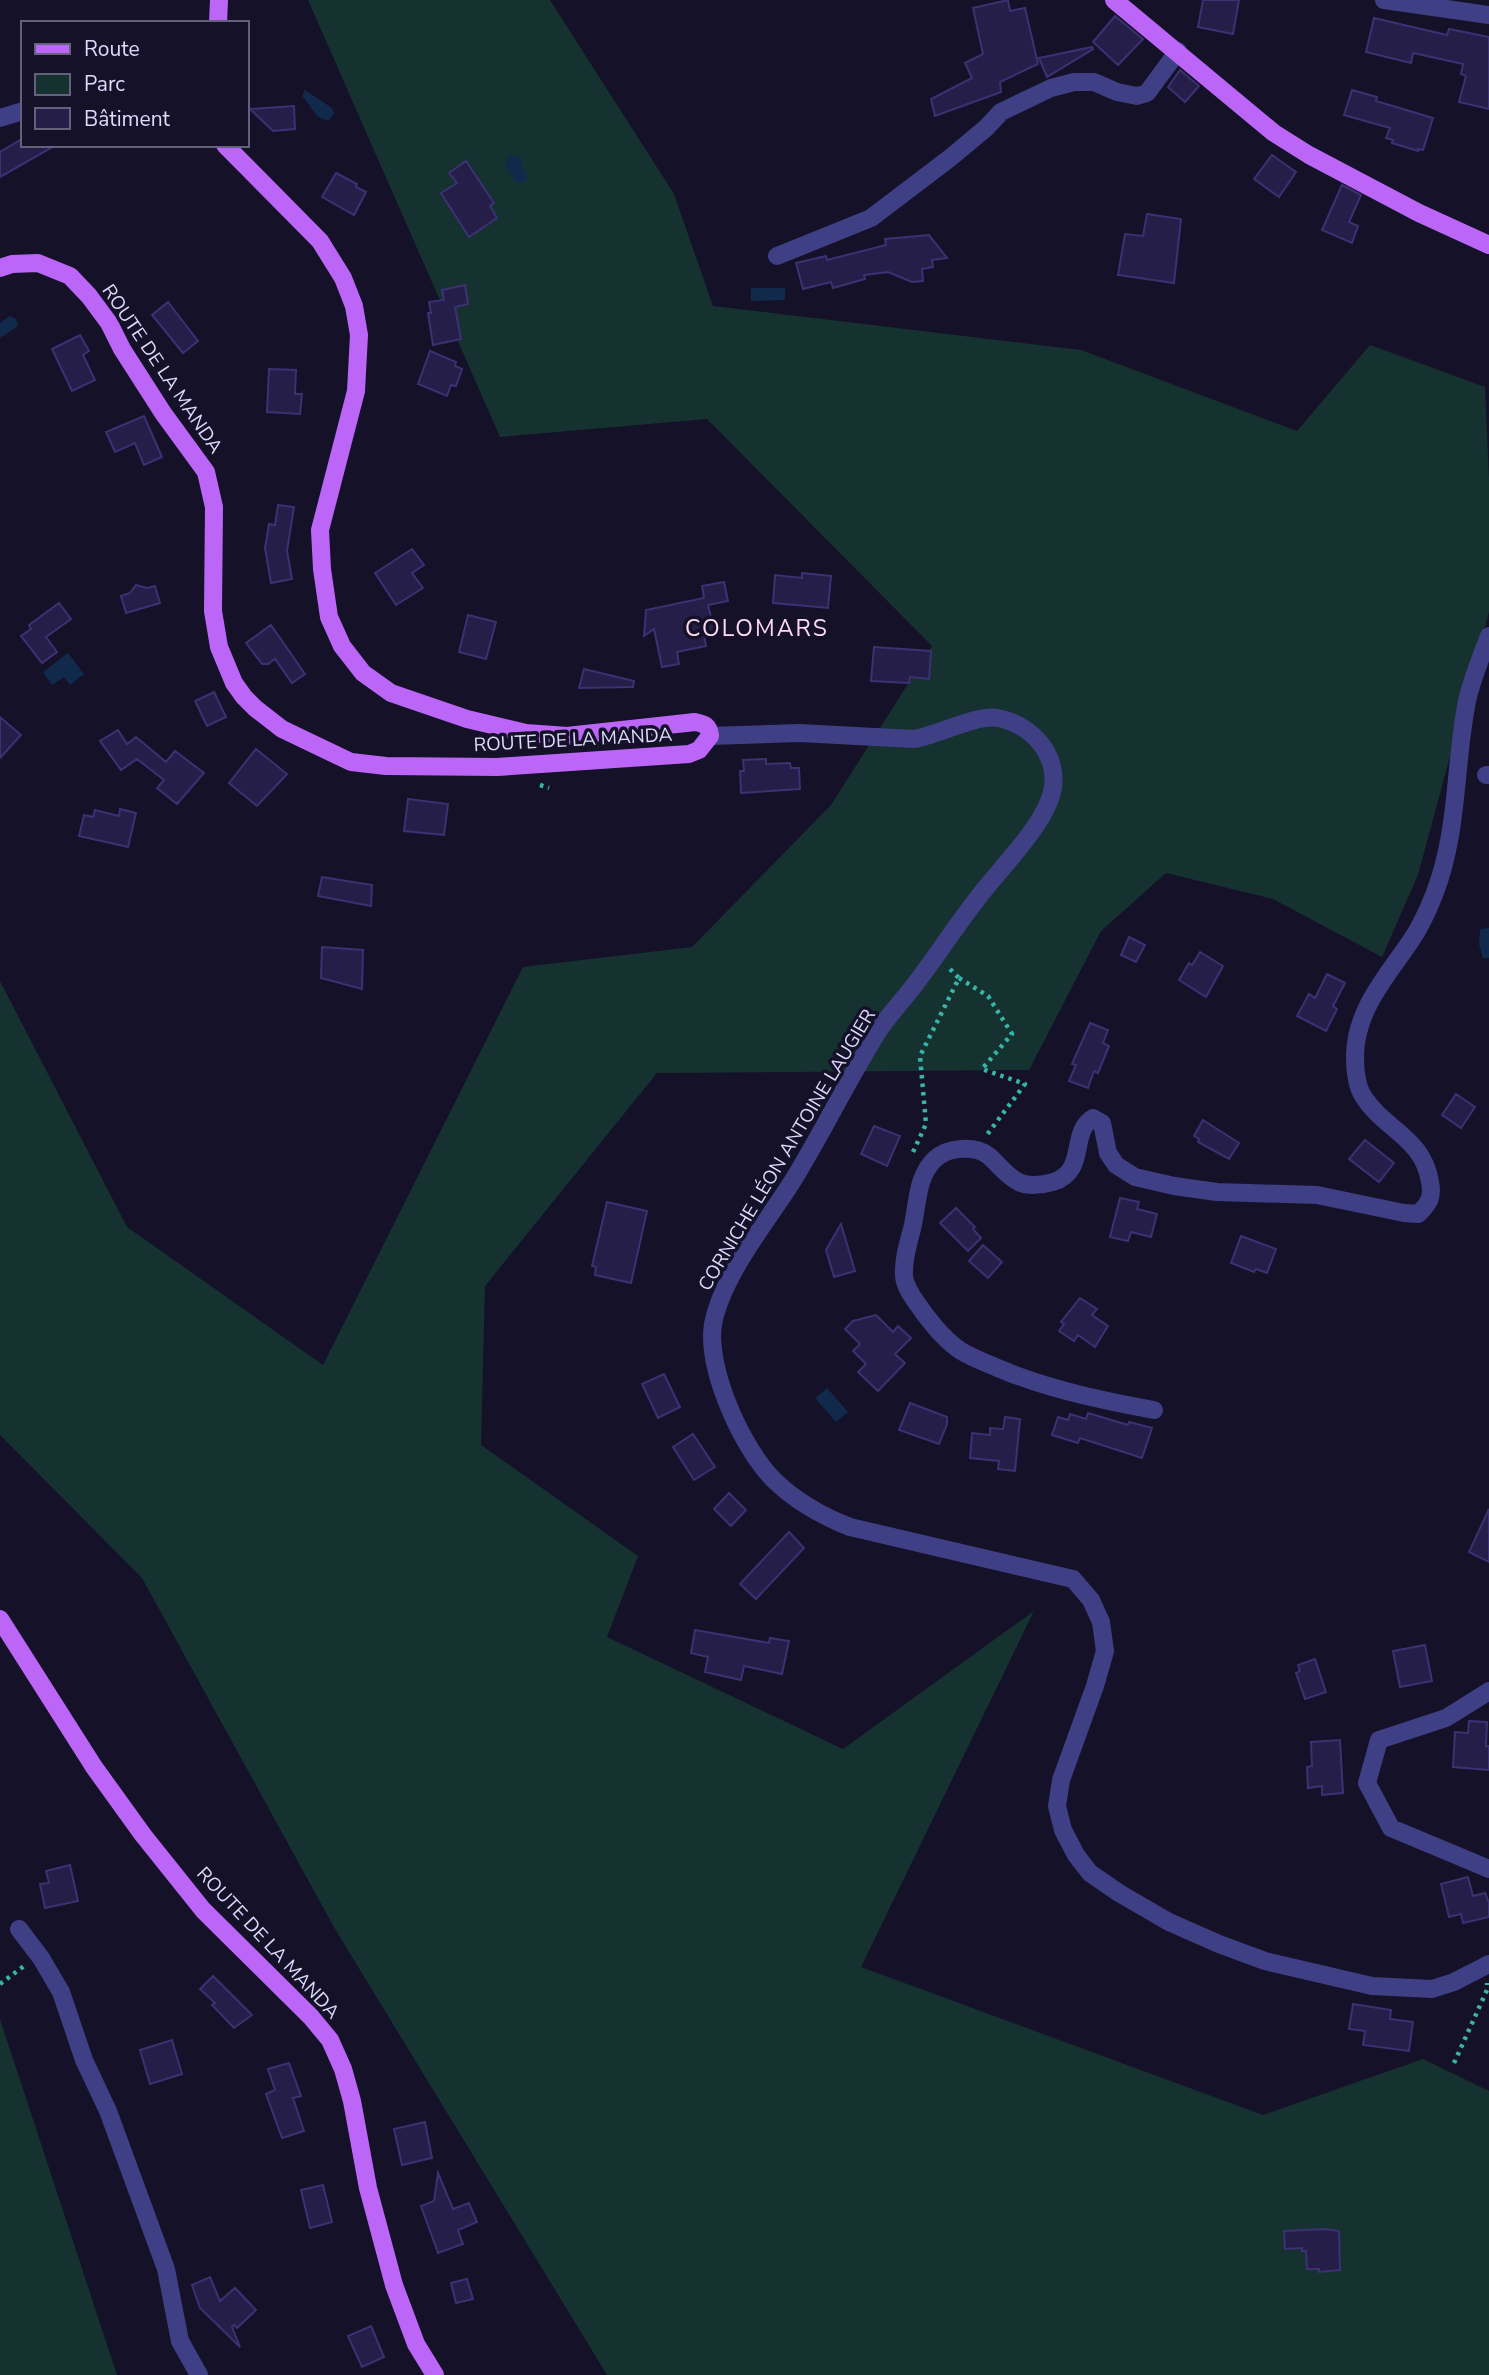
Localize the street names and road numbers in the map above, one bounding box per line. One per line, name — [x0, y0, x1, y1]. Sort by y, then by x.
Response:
street label: ROUTE DE LA MANDA — [96, 279, 229, 459]
street label: ROUTE DE LA MANDA — [473, 722, 673, 758]
street label: CORNICHE LÉON ANTOINE LAUGIER — [692, 1004, 882, 1296]
street label: ROUTE DE LA MANDA — [191, 1861, 345, 2025]

